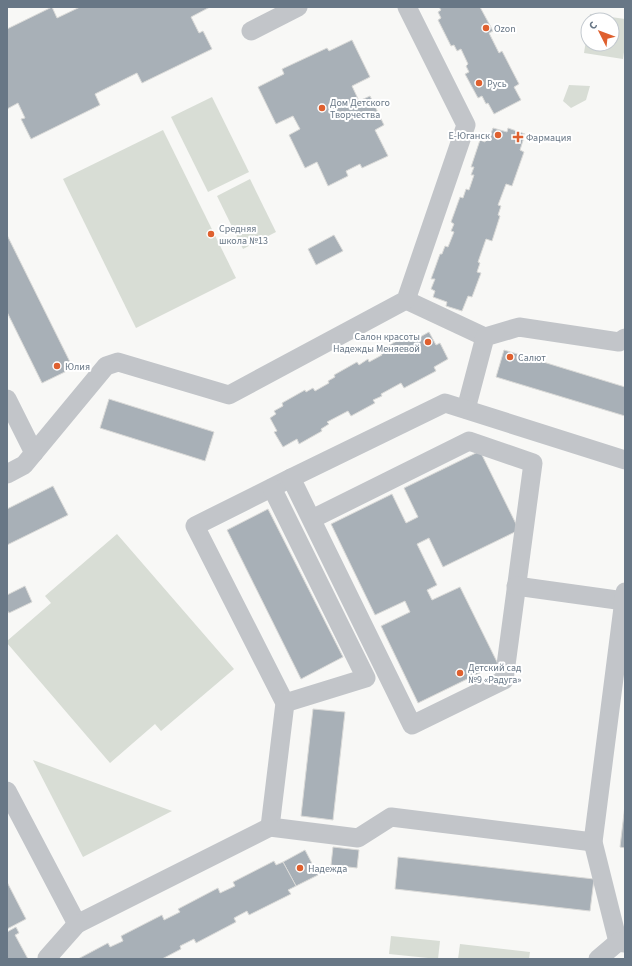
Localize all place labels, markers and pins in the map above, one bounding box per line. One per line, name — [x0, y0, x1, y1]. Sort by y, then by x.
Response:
place label: Ozon — [494, 22, 516, 36]
marker: Ozon — [481, 23, 491, 33]
place label: Русь — [487, 77, 507, 91]
marker: Русь — [474, 78, 484, 88]
place label: Дом Детского Творчества — [330, 96, 390, 122]
marker: Дом Детского Творчества — [317, 103, 327, 113]
place label: Е-Юганск — [449, 129, 490, 143]
marker: Е-Юганск — [493, 130, 503, 140]
place label: Фармация — [526, 131, 571, 145]
marker: Фармация — [513, 132, 523, 142]
place label: Средняя школа №13 — [219, 222, 268, 248]
marker: Средняя школа №13 — [206, 229, 216, 239]
place label: Салон красоты Надежды Меняевой — [333, 330, 420, 356]
marker: Салон красоты Надежды Меняевой — [423, 337, 433, 347]
place label: Салют — [518, 351, 546, 365]
marker: Салют — [505, 352, 515, 362]
place label: Юлия — [65, 360, 90, 374]
marker: Юлия — [52, 361, 62, 371]
place label: Детский сад №9 «Радуга» — [468, 661, 522, 687]
marker: Детский сад №9 «Радуга» — [455, 668, 465, 678]
place label: Надежда — [308, 862, 347, 876]
marker: Надежда — [295, 863, 305, 873]

